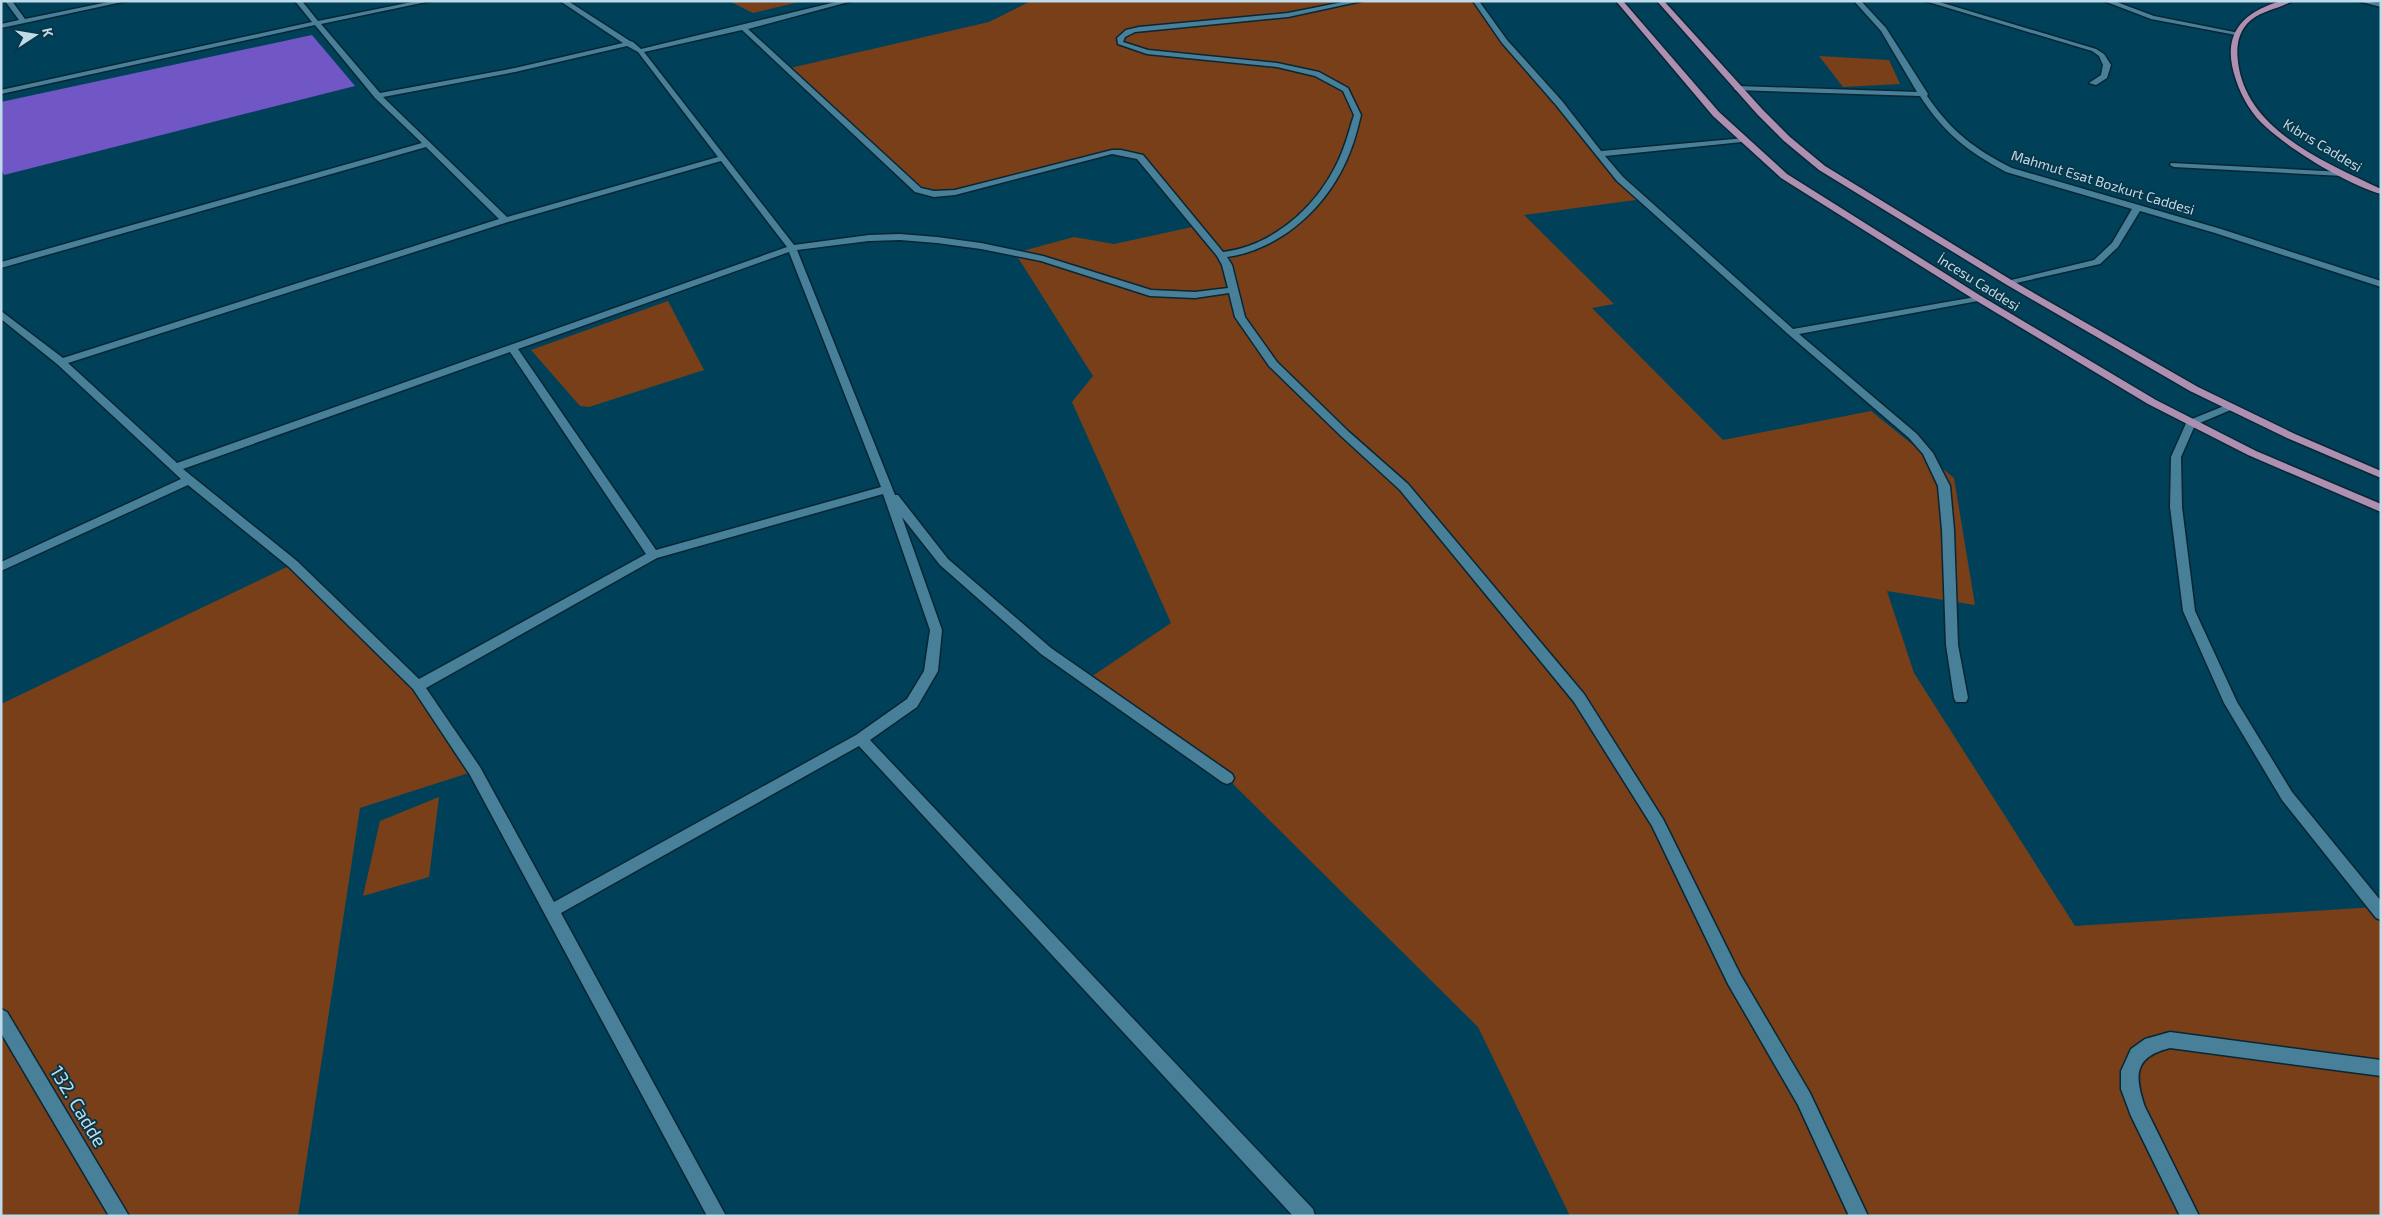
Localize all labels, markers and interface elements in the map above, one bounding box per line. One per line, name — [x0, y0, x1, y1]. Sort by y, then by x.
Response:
north arrow — [10, 10, 60, 60]
text: K — [39, 26, 57, 38]
street label: Kıbrıs Caddesi — [2281, 115, 2365, 175]
street label: Mahmut Esat Bozkurt Caddesi — [2009, 146, 2197, 218]
street label: İncesu Caddesi — [1935, 250, 2023, 314]
street label: 132. Cadde — [46, 1061, 112, 1151]

